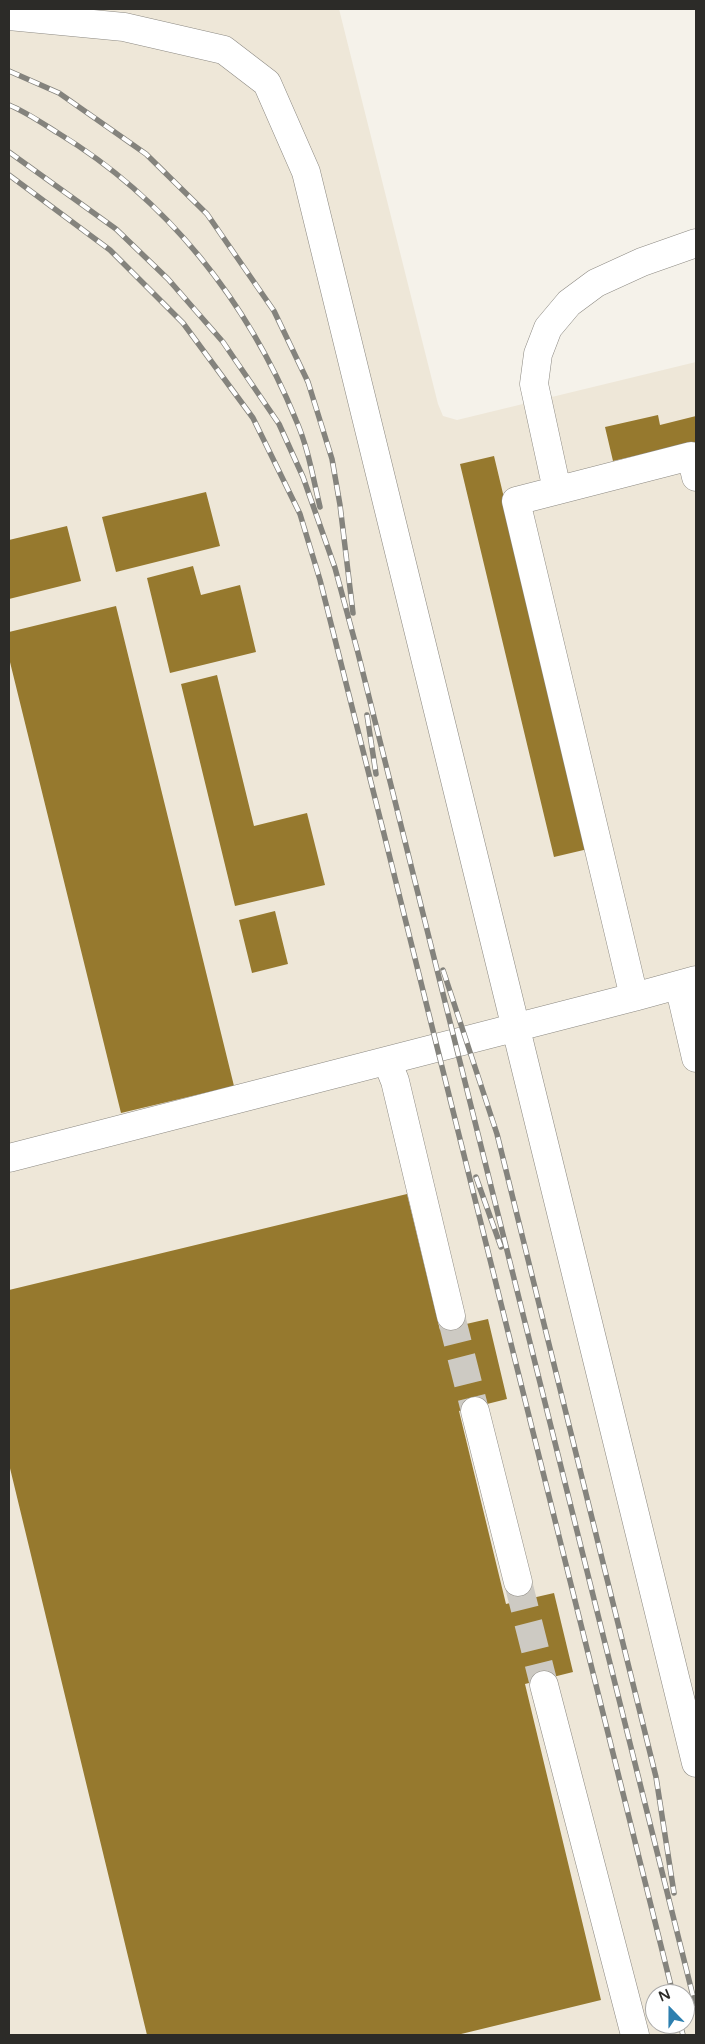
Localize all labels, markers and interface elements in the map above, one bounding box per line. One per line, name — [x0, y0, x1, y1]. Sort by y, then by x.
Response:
north arrow — [645, 1984, 695, 2034]
text: N — [656, 1986, 673, 2006]

